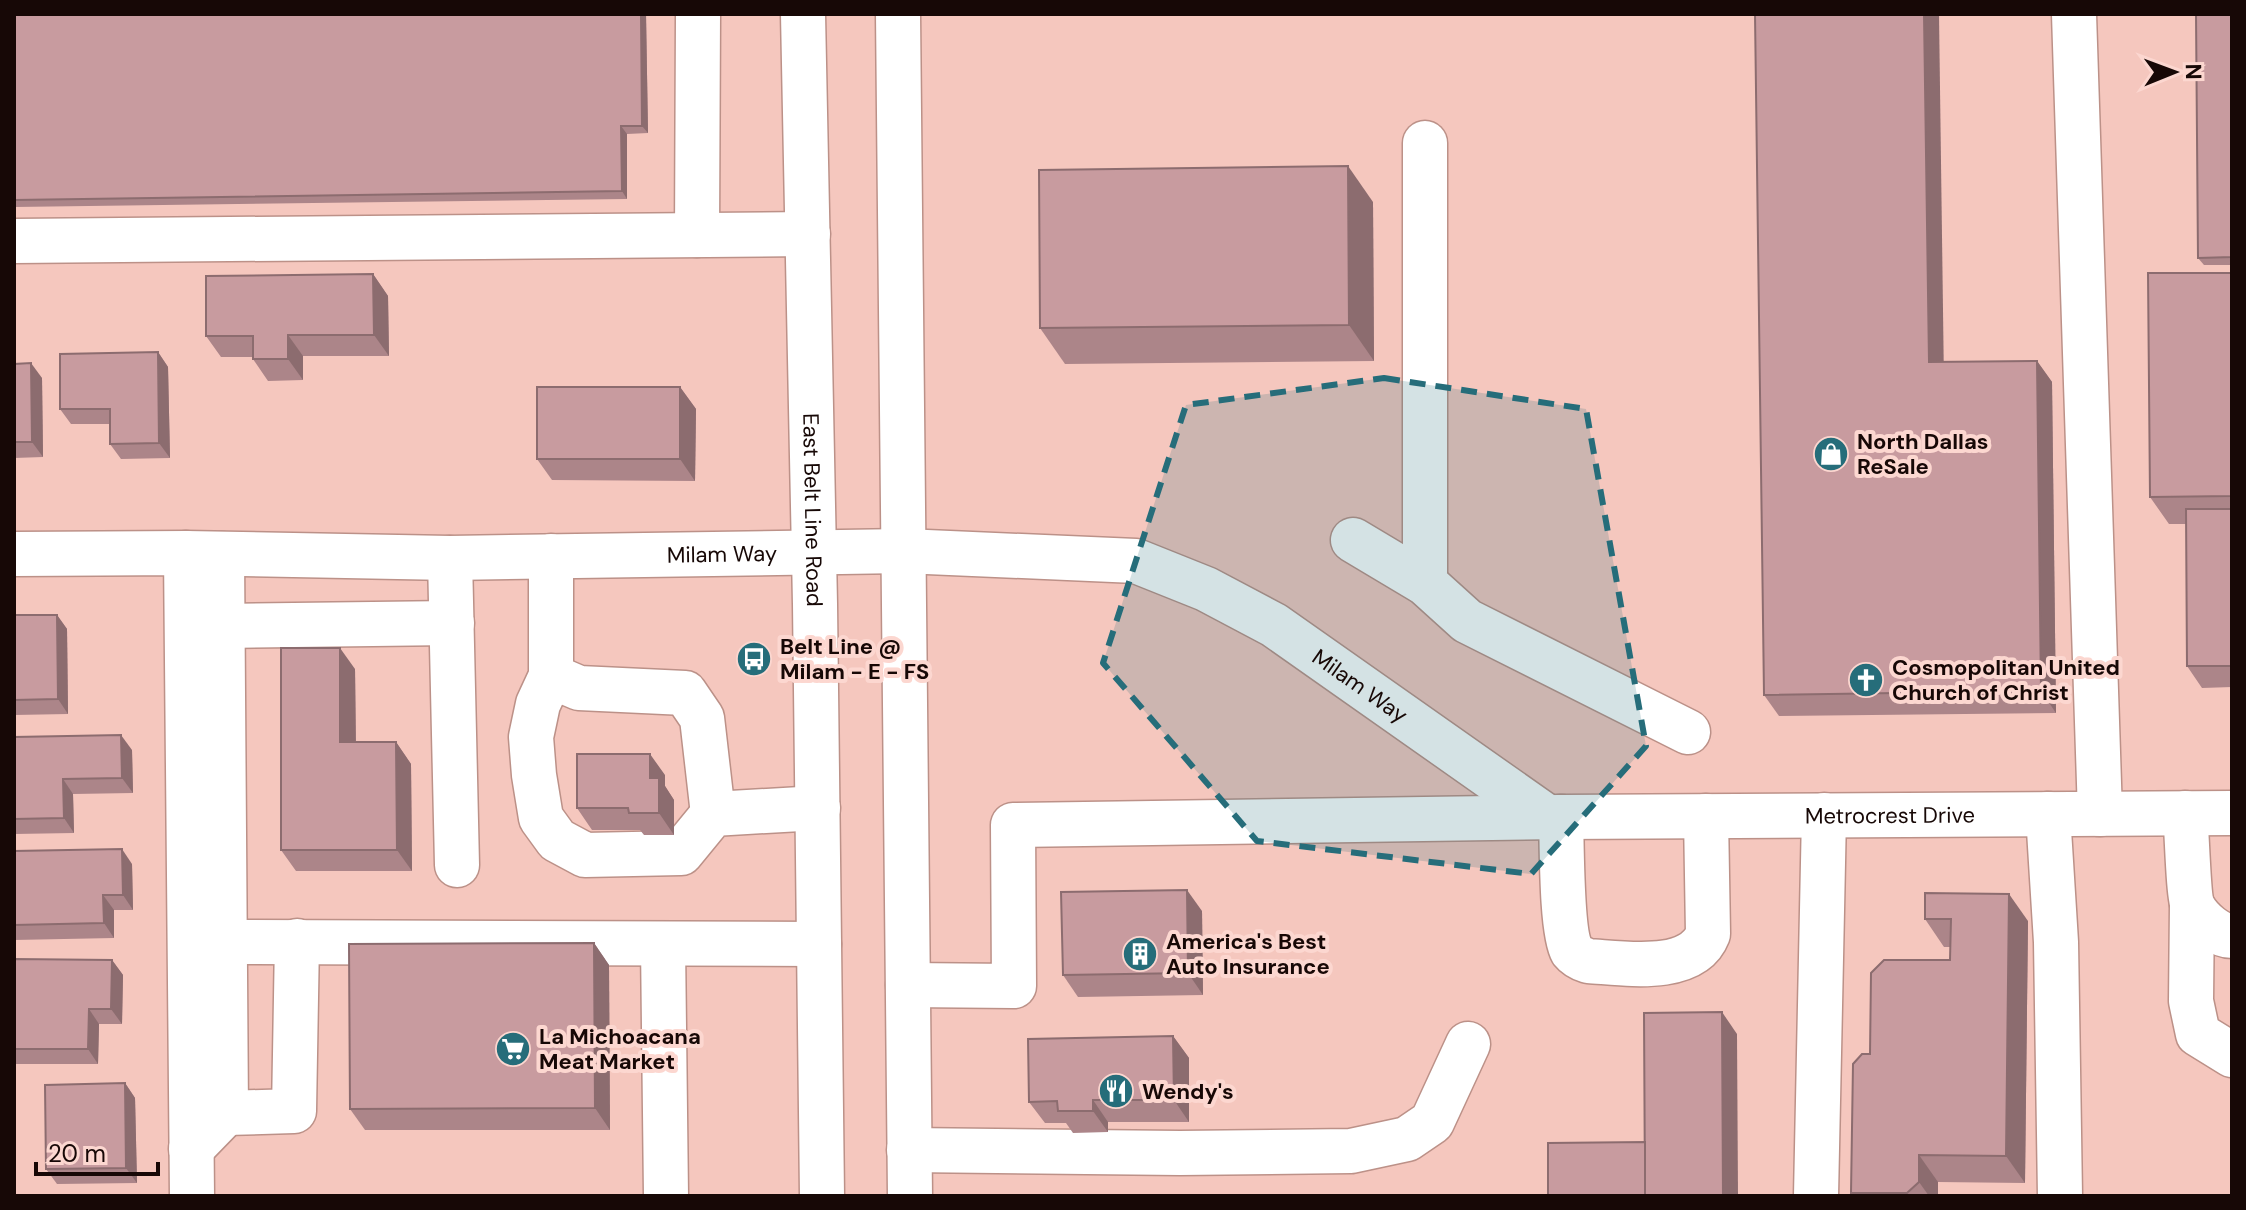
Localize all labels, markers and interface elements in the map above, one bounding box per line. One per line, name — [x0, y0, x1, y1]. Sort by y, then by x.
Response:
north arrow — [2134, 32, 2214, 112]
text: N — [2179, 63, 2208, 80]
street label: East Belt Line Road — [796, 413, 829, 607]
place label: North Dallas ReSale — [1857, 427, 1989, 481]
shop icon: North Dallas ReSale — [1812, 435, 1850, 473]
street label: Milam Way — [667, 539, 777, 570]
place label: Belt Line @ Milam - E - FS — [780, 632, 929, 686]
bus stop icon: Belt Line @ Milam - E - FS — [735, 640, 773, 678]
street label: Milam Way — [1306, 642, 1413, 730]
place label: Cosmopolitan United Church of Christ — [1892, 653, 2120, 707]
church icon: Cosmopolitan United Church of Christ — [1847, 661, 1885, 699]
street label: Metrocrest Drive — [1805, 801, 1975, 831]
place label: America's Best Auto Insurance — [1166, 927, 1330, 981]
building icon: America's Best Auto Insurance — [1121, 935, 1159, 973]
place label: La Michoacana Meat Market — [539, 1022, 701, 1076]
supermarket icon: La Michoacana Meat Market — [494, 1030, 532, 1068]
restaurant icon: Wendy's — [1097, 1072, 1135, 1110]
place label: Wendy's — [1142, 1077, 1234, 1106]
scale bar — [36, 1126, 158, 1176]
text: 20 m — [48, 1138, 106, 1169]

